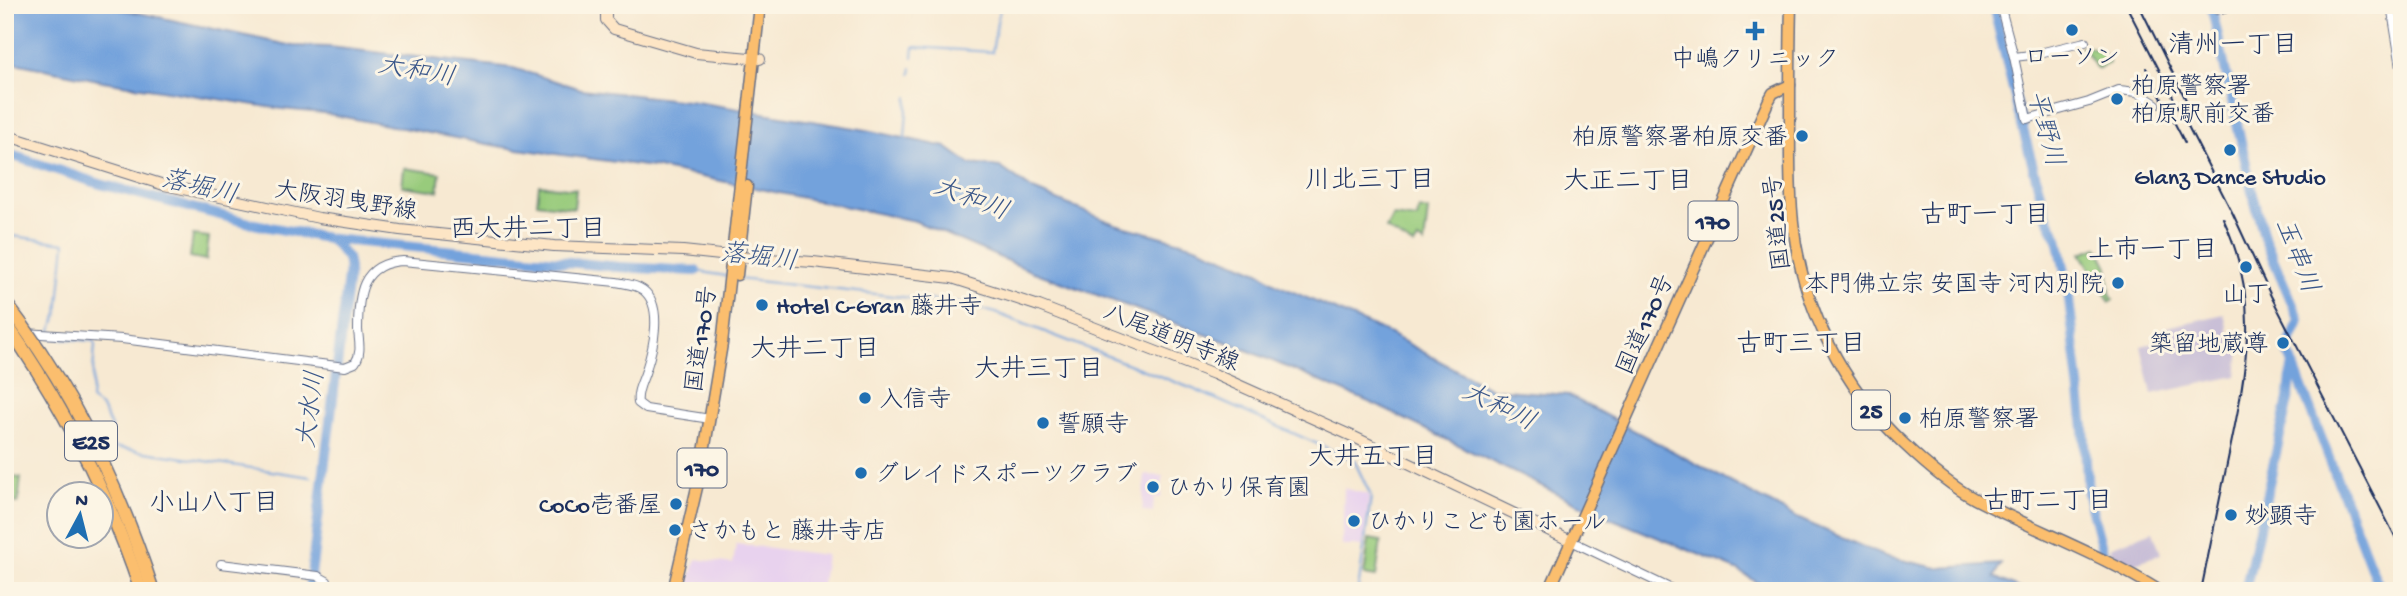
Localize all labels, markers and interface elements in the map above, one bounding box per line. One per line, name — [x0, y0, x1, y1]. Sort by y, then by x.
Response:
marker: 中嶋クリニック — [1745, 21, 1765, 41]
marker: ローソン — [2064, 22, 2080, 38]
district label: 清州一丁目 — [2168, 30, 2298, 63]
place label: ローソン — [2024, 45, 2120, 74]
place label: 中嶋クリニック — [1671, 46, 1839, 76]
water label: 大和川 — [375, 50, 457, 95]
place label: 柏原警察署 柏原駅前交番 — [2131, 73, 2275, 131]
water label: 平野川 — [2018, 87, 2068, 171]
marker: 柏原警察署 柏原駅前交番 — [2109, 91, 2125, 107]
place label: 柏原警察署柏原交番 — [1572, 124, 1788, 154]
marker: 柏原警察署柏原交番 — [1794, 128, 1810, 144]
marker: Glanz Dance Studio — [2222, 142, 2238, 158]
water label: 落堀川 — [157, 164, 241, 213]
place label: Glanz Dance Studio — [2134, 165, 2326, 194]
district label: 川北三丁目 — [1305, 167, 1435, 198]
district label: 大正二丁目 — [1563, 167, 1693, 199]
water label: 大和川 — [928, 172, 1013, 230]
street label: 国道25号 — [1759, 173, 1799, 272]
street label: 大阪羽曳野線 — [272, 176, 419, 228]
district label: 古町一丁目 — [1920, 201, 2050, 233]
road number: 170 — [1688, 202, 1738, 241]
district label: 西大井二丁目 — [450, 214, 606, 247]
water label: 玉串川 — [2266, 214, 2325, 299]
district label: 上市一丁目 — [2088, 236, 2218, 268]
water label: 落堀川 — [718, 237, 799, 280]
marker: 山丁 — [2238, 259, 2254, 275]
street label: 国道170号 — [1611, 270, 1682, 381]
place label: 本門佛立宗 安国寺 河内別院 — [1805, 271, 2104, 301]
marker: 本門佛立宗 安国寺 河内別院 — [2110, 275, 2126, 291]
place label: 山丁 — [2222, 282, 2270, 311]
street label: 国道170号 — [681, 284, 725, 395]
place label: Hotel C-Gran 藤井寺 — [776, 293, 982, 323]
marker: Hotel C-Gran 藤井寺 — [754, 297, 770, 313]
street label: 八尾道明寺線 — [1098, 298, 1243, 380]
district label: 古町三丁目 — [1736, 330, 1866, 362]
place label: 築留地蔵尊 — [2149, 331, 2269, 361]
district label: 大井二丁目 — [750, 334, 880, 367]
marker: 築留地蔵尊 — [2275, 335, 2291, 351]
district label: 大井三丁目 — [974, 354, 1104, 387]
water label: 大水川 — [292, 369, 334, 450]
water label: 大和川 — [1456, 377, 1540, 440]
place label: 入信寺 — [879, 386, 951, 416]
marker: 入信寺 — [857, 390, 873, 406]
road number: 25 — [1852, 390, 1890, 430]
place label: 柏原警察署 — [1919, 406, 2039, 436]
marker: 柏原警察署 — [1897, 410, 1913, 426]
place label: 誓願寺 — [1057, 411, 1129, 441]
marker: 誓願寺 — [1035, 415, 1051, 431]
road number: E25 — [65, 422, 117, 461]
district label: 大井五丁目 — [1308, 442, 1438, 475]
road number: 170 — [678, 448, 726, 488]
place label: グレイドスポーツクラブ — [875, 461, 1138, 491]
marker: グレイドスポーツクラブ — [853, 465, 869, 481]
place label: ひかり保育園 — [1167, 475, 1311, 505]
marker: ひかり保育園 — [1145, 479, 1161, 495]
north arrow — [46, 480, 116, 550]
district label: 古町二丁目 — [1983, 487, 2113, 519]
text: N — [74, 489, 89, 514]
district label: 小山八丁目 — [149, 489, 279, 521]
place label: CoCo壱番屋 — [539, 492, 662, 522]
marker: CoCo壱番屋 — [668, 496, 684, 512]
place label: 妙顕寺 — [2245, 503, 2317, 533]
marker: 妙顕寺 — [2223, 507, 2239, 523]
place label: ひかりこども園ホール — [1368, 510, 1607, 539]
marker: ひかりこども園ホール — [1346, 513, 1362, 529]
place label: さかもと 藤井寺店 — [689, 518, 887, 548]
marker: さかもと 藤井寺店 — [667, 522, 683, 538]

